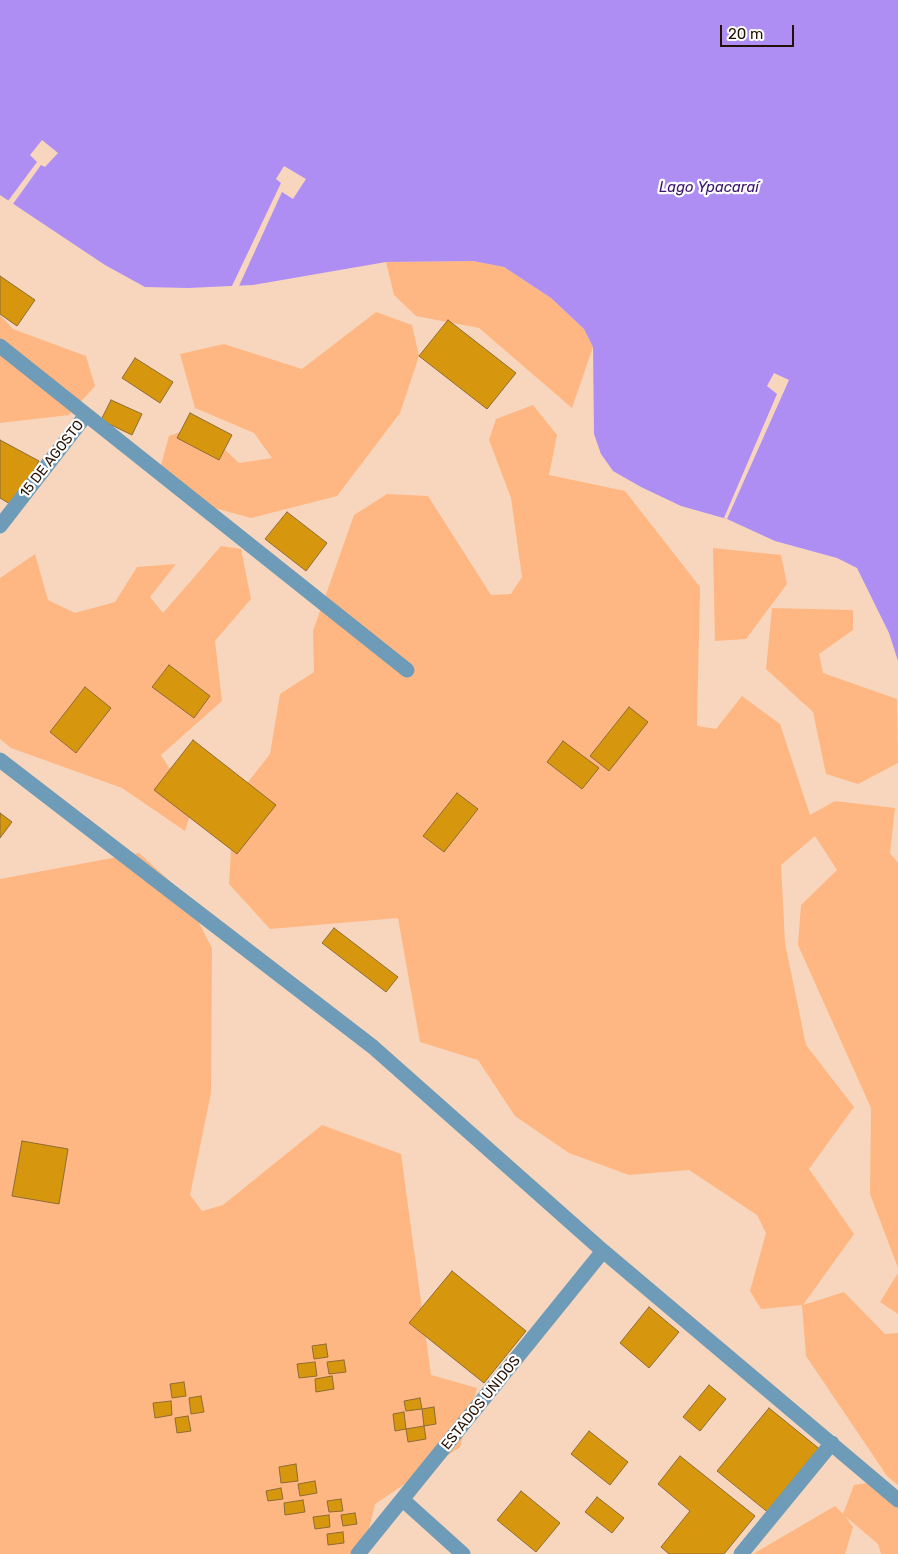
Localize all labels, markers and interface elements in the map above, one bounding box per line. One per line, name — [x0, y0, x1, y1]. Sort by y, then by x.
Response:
scale bar — [723, 15, 797, 47]
text: 20 m — [728, 25, 763, 43]
water label: Lago Ypacaraí — [659, 179, 759, 197]
street label: 15 DE AGOSTO — [17, 417, 87, 501]
street label: ESTADOS UNIDOS — [438, 1353, 524, 1453]

